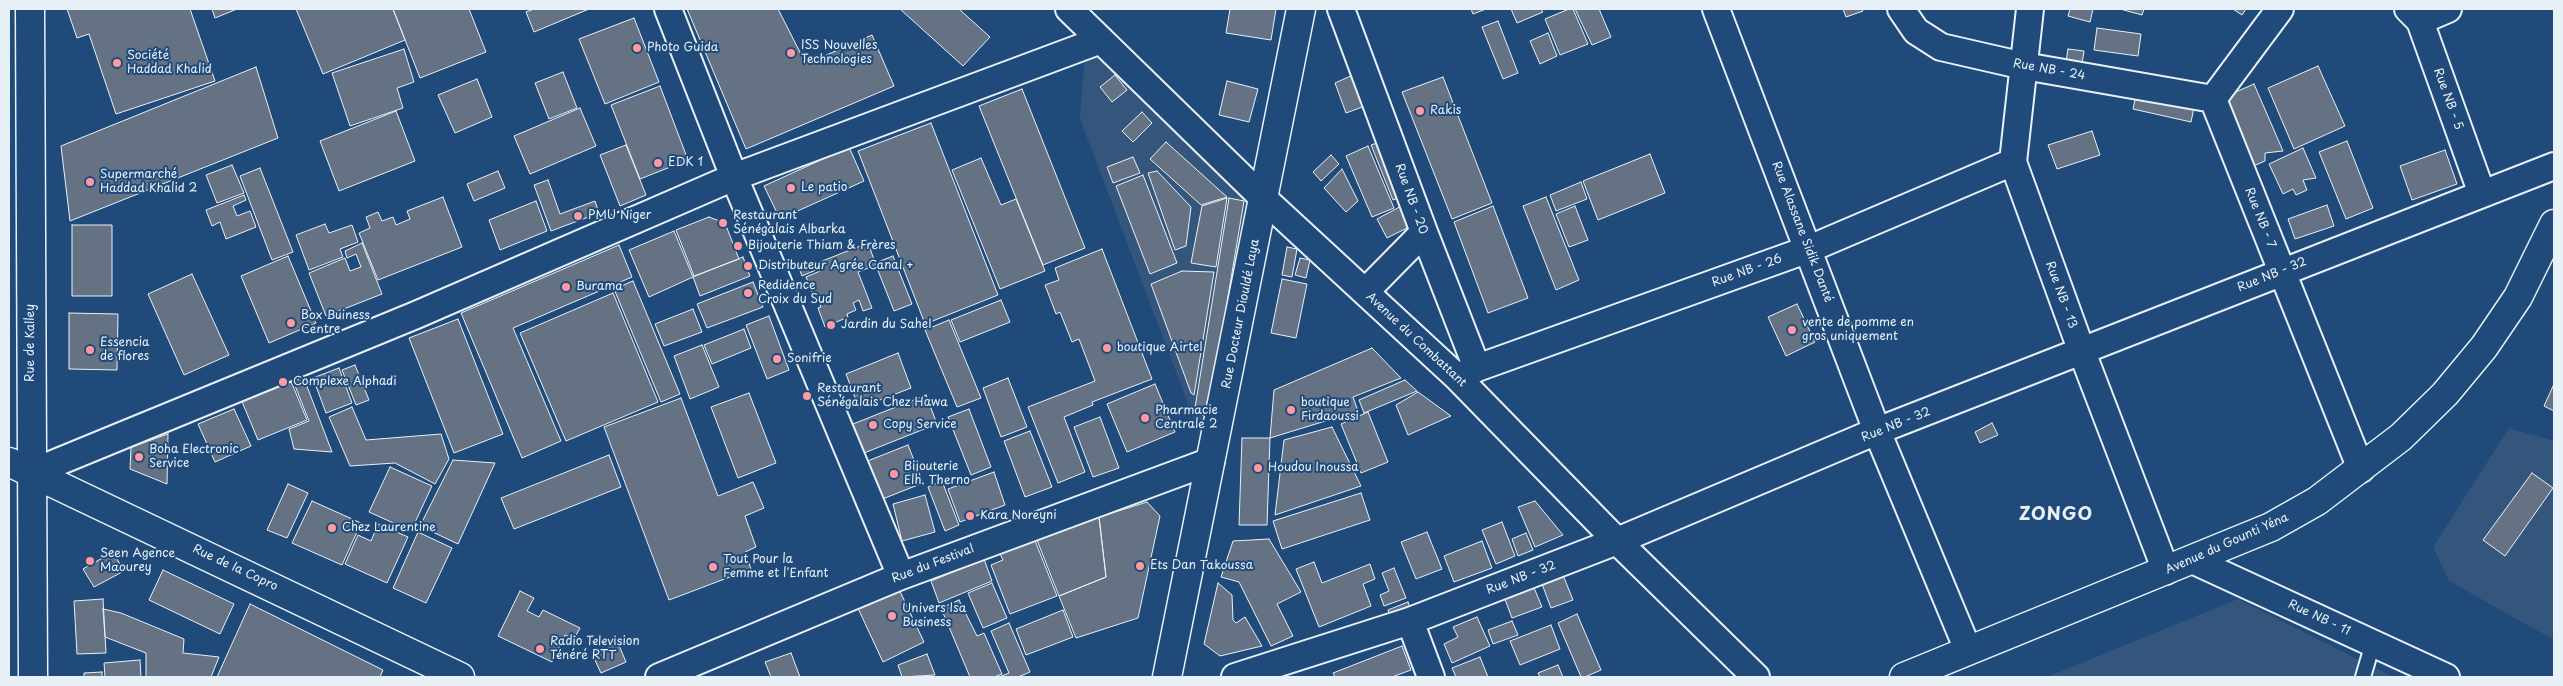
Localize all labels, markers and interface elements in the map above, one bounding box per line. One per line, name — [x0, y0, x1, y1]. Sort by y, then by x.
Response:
place label: ISS Nouvelles Technologies — [801, 39, 878, 67]
place label: Photo Guida — [647, 41, 718, 55]
marker: Photo Guida — [631, 42, 643, 54]
marker: ISS Nouvelles Technologies — [785, 47, 797, 59]
place label: Société Haddad Khalid — [127, 49, 212, 77]
marker: Société Haddad Khalid — [111, 57, 123, 69]
street label: Rue NB - 24 — [2012, 57, 2086, 83]
street label: Rue NB - 5 — [2430, 66, 2466, 132]
place label: Rakis — [1430, 104, 1461, 118]
marker: Rakis — [1414, 105, 1426, 117]
place label: EDK 1 — [668, 156, 703, 170]
marker: EDK 1 — [652, 157, 664, 169]
street label: Rue Alassane Sidik Danté — [1768, 159, 1836, 305]
street label: Rue NB - 20 — [1392, 162, 1430, 236]
place label: Supermarché Haddad Khalid 2 — [100, 168, 197, 196]
marker: Supermarché Haddad Khalid 2 — [84, 176, 96, 188]
place label: Le patio — [801, 181, 847, 195]
marker: Le patio — [785, 182, 797, 194]
street label: Rue NB - 7 — [2241, 186, 2279, 250]
place label: PMU Niger — [588, 209, 651, 223]
place label: Restaurant Sénégalais Albarka — [733, 209, 846, 237]
marker: PMU Niger — [572, 210, 584, 222]
marker: Restaurant Sénégalais Albarka — [717, 217, 729, 229]
street label: Rue Docteur Diouldé Laya — [1219, 238, 1263, 390]
place label: Bijouterie Thiam & Frères — [748, 239, 895, 253]
marker: Bijouterie Thiam & Frères — [732, 240, 744, 252]
street label: Rue NB - 26 — [1710, 252, 1784, 290]
street label: Rue NB - 32 — [2235, 255, 2309, 295]
place label: Distributeur Agrée Canal + — [758, 259, 914, 273]
street label: Rue NB - 13 — [2042, 259, 2080, 331]
marker: Distributeur Agrée Canal + — [742, 260, 754, 272]
place label: Redidence Croix du Sud — [758, 279, 832, 307]
place label: Burama — [576, 280, 623, 294]
marker: Burama — [560, 281, 572, 293]
marker: Redidence Croix du Sud — [742, 287, 754, 299]
street label: Avenue du Combattant — [1363, 290, 1469, 390]
street label: Rue de Kalley — [24, 304, 38, 382]
place label: Box Buiness Centre — [301, 309, 370, 337]
place label: vente de pomme en gros uniquement — [1802, 316, 1914, 344]
marker: Box Buiness Centre — [285, 317, 297, 329]
place label: Jardin du Sahel — [841, 318, 931, 332]
marker: Jardin du Sahel — [825, 319, 837, 331]
marker: vente de pomme en gros uniquement — [1786, 324, 1798, 336]
place label: Essencia de flores — [100, 336, 149, 364]
place label: boutique Airtel — [1117, 341, 1203, 355]
marker: boutique Airtel — [1101, 342, 1113, 354]
marker: Essencia de flores — [84, 344, 96, 356]
place label: Sonifrie — [787, 352, 832, 366]
marker: Sonifrie — [771, 353, 783, 365]
place label: Complexe Alphadi — [293, 375, 397, 389]
marker: Complexe Alphadi — [277, 376, 289, 388]
place label: Restaurant Sénégalais Chez Hawa — [817, 382, 948, 410]
marker: Restaurant Sénégalais Chez Hawa — [801, 390, 813, 402]
place label: boutique Firdaoussi — [1301, 396, 1359, 424]
place label: Pharmacie Centrale 2 — [1155, 404, 1218, 432]
marker: boutique Firdaoussi — [1285, 404, 1297, 416]
street label: Rue NB - 32 — [1859, 405, 1933, 445]
marker: Pharmacie Centrale 2 — [1139, 412, 1151, 424]
place label: Copy Service — [883, 418, 957, 432]
marker: Copy Service — [867, 419, 879, 431]
place label: Boha Electronic Service — [149, 443, 239, 471]
marker: Boha Electronic Service — [133, 451, 145, 463]
place label: Bijouterie Elh. Therno — [904, 460, 970, 488]
place label: Houdou Inoussa — [1268, 461, 1359, 475]
marker: Houdou Inoussa — [1252, 462, 1264, 474]
marker: Bijouterie Elh. Therno — [888, 468, 900, 480]
district label: ZONGO — [2018, 504, 2094, 526]
place label: Kara Noreyni — [980, 509, 1057, 523]
marker: Kara Noreyni — [964, 510, 976, 522]
street label: Avenue du Gounti Yéna — [2163, 510, 2291, 578]
place label: Chez Laurentine — [342, 521, 436, 535]
marker: Chez Laurentine — [326, 522, 338, 534]
street label: Rue de la Copro — [190, 542, 280, 594]
street label: Rue du Festival — [890, 542, 976, 586]
place label: Seen Agence Maourey — [100, 547, 175, 575]
place label: Tout Pour la Femme et l'Enfant — [723, 553, 828, 581]
marker: Seen Agence Maourey — [84, 555, 96, 567]
street label: Rue NB - 32 — [1484, 558, 1558, 598]
place label: Ets Dan Takoussa — [1150, 559, 1253, 573]
marker: Ets Dan Takoussa — [1134, 560, 1146, 572]
marker: Tout Pour la Femme et l'Enfant — [707, 561, 719, 573]
street label: Rue NB - 11 — [2286, 597, 2352, 639]
place label: Univers Isa Business — [902, 602, 966, 630]
marker: Univers Isa Business — [886, 610, 898, 622]
place label: Radio Television Ténéré RTT — [550, 635, 640, 663]
marker: Radio Television Ténéré RTT — [534, 643, 546, 655]

